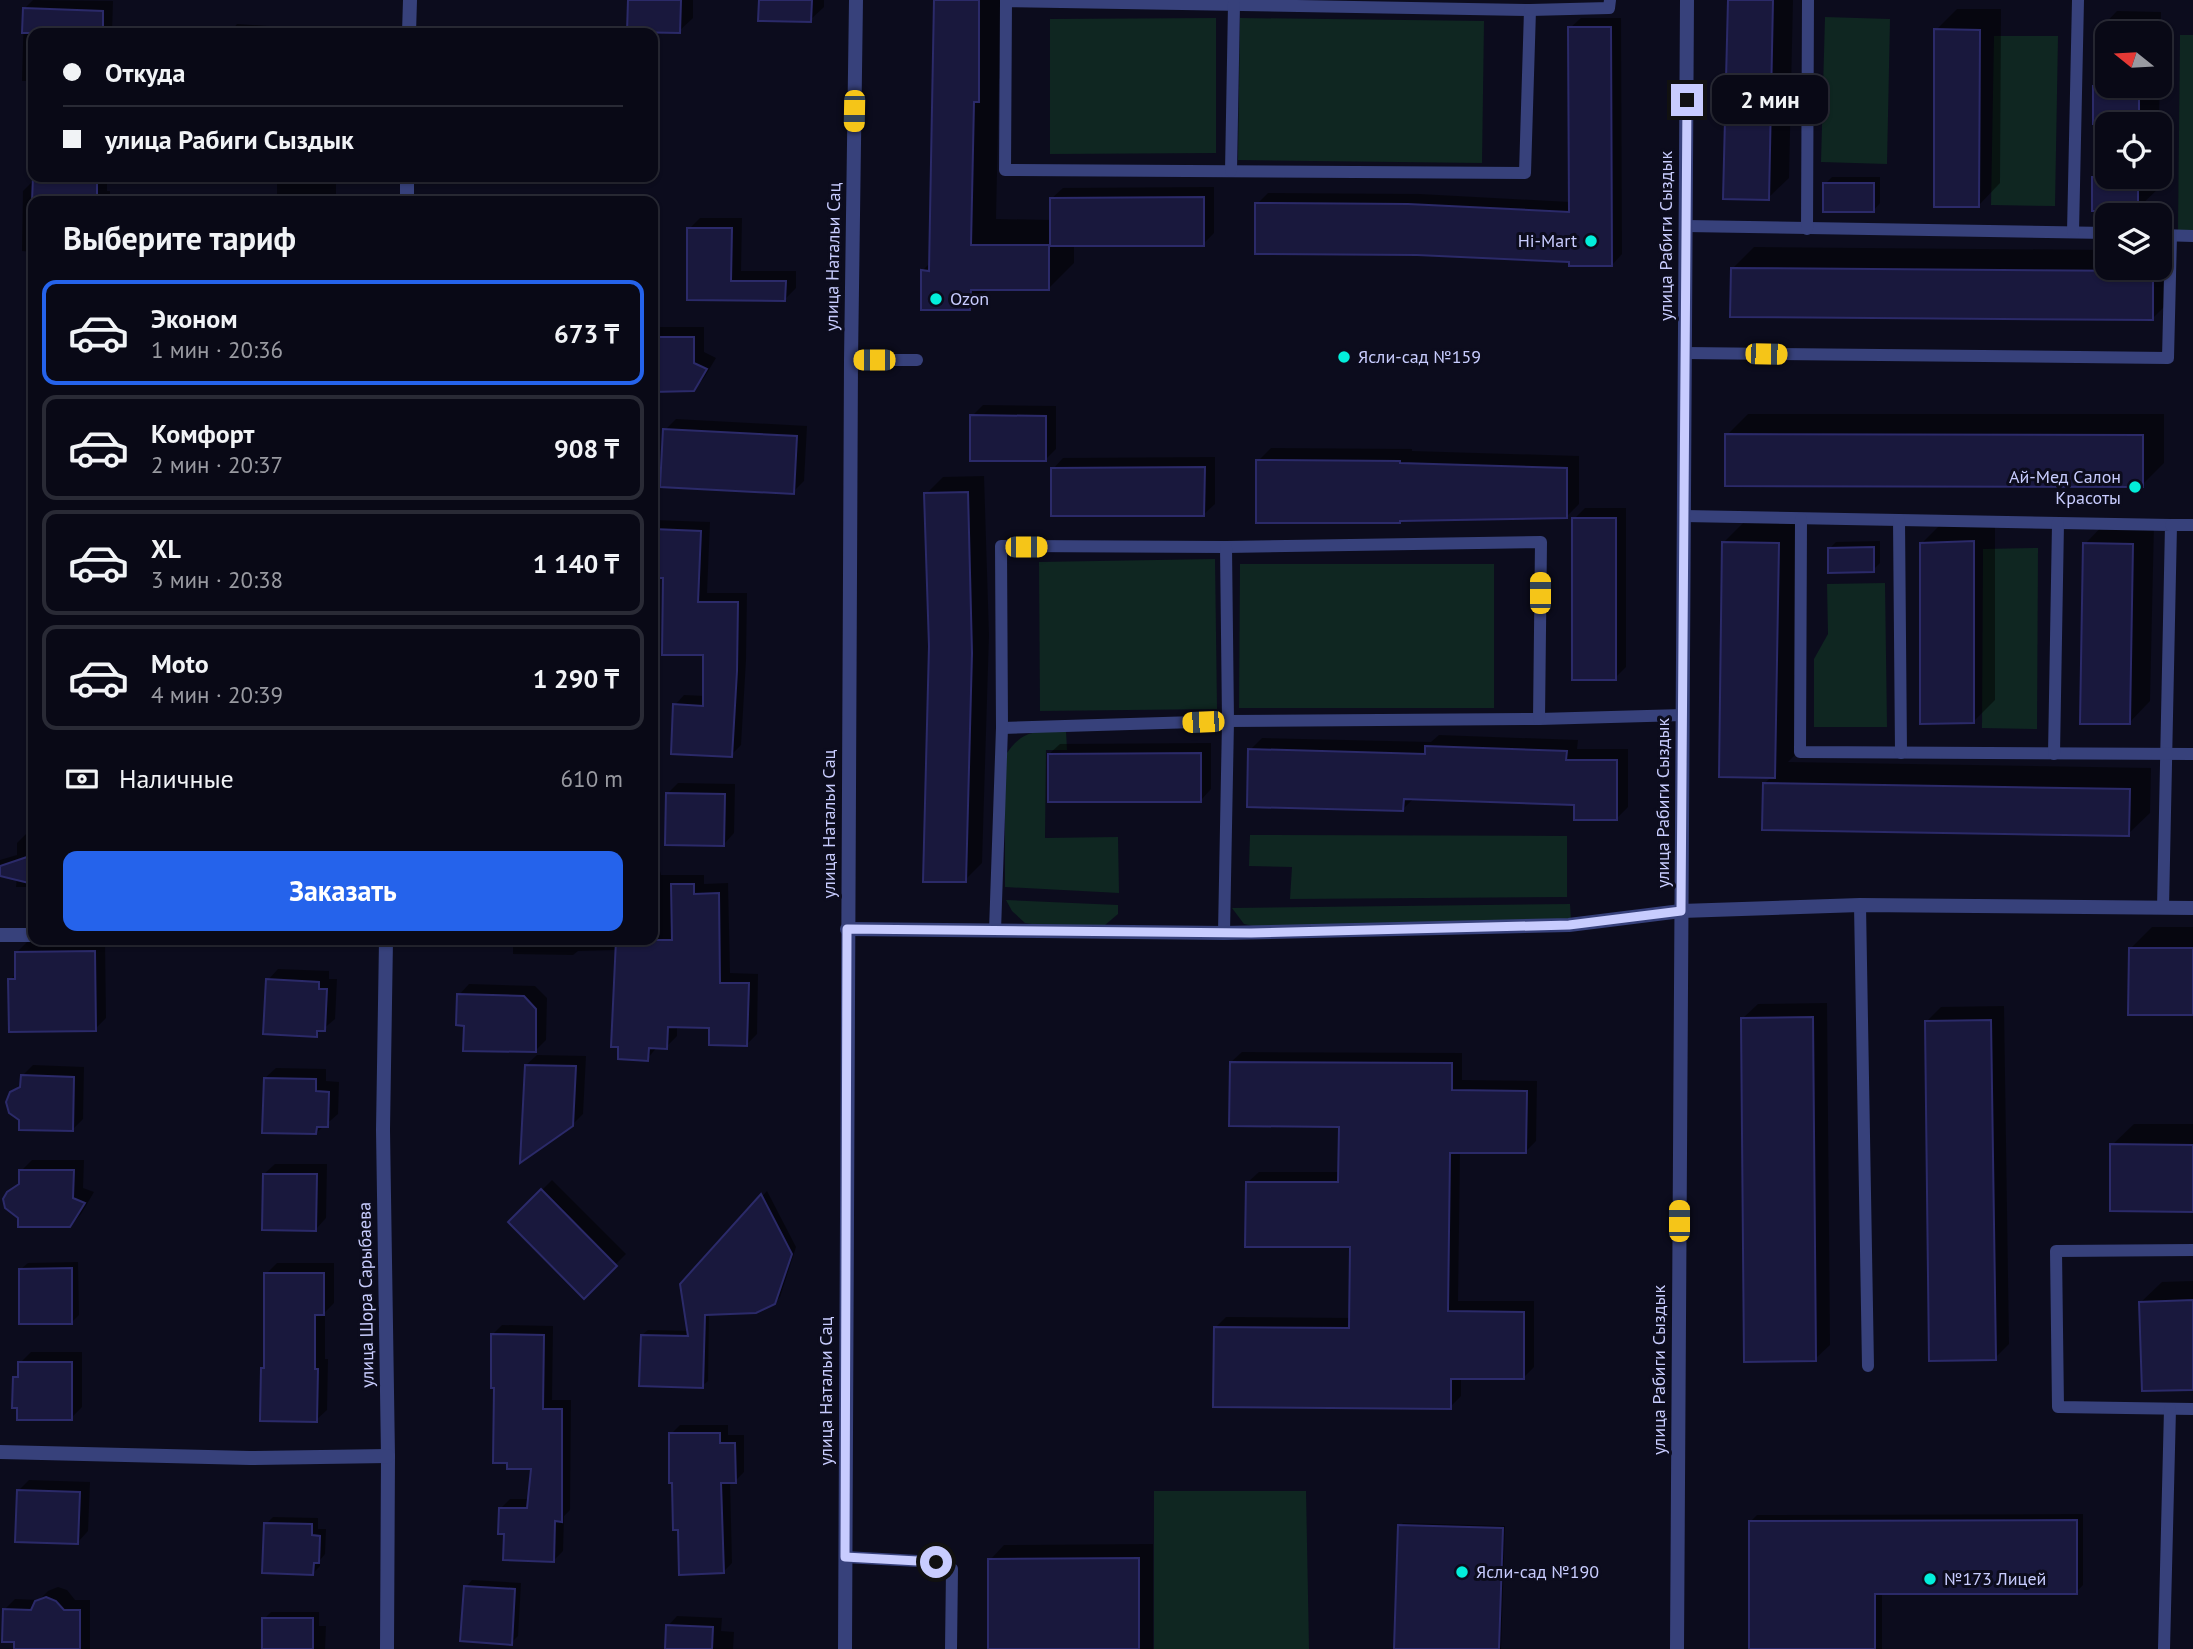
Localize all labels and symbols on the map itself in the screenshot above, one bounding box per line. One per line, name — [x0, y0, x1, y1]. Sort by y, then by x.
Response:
north arrow — [2095, 21, 2172, 98]
callout: 2 мин — [1712, 76, 1827, 124]
route end — [1671, 84, 1703, 116]
car — [844, 90, 865, 132]
street label: улица Рабиги Сыздык — [1654, 151, 1677, 321]
street label: улица Натальи Сац — [820, 182, 845, 332]
place label: Hi-Mart — [1518, 229, 1577, 252]
marker: Hi-Mart — [1583, 233, 1599, 249]
place label: Ozon — [950, 287, 989, 310]
marker: Ozon — [928, 291, 944, 307]
car — [1745, 343, 1788, 365]
place label: Ясли-сад №159 — [1358, 345, 1481, 368]
marker: Ясли-сад №159 — [1336, 349, 1352, 365]
car — [854, 350, 896, 371]
place label: Ай-Мед Салон Красоты — [2009, 465, 2121, 509]
marker: Ай-Мед Салон Красоты — [2127, 479, 2143, 495]
car — [1006, 537, 1048, 558]
car — [1530, 572, 1551, 614]
car — [1182, 711, 1225, 733]
street label: улица Рабиги Сыздык — [1651, 718, 1674, 888]
street label: улица Натальи Сац — [817, 749, 840, 898]
car — [1669, 1200, 1690, 1242]
street label: улица Шора Сарыбаева — [352, 1202, 379, 1388]
street label: улица Рабиги Сыздык — [1647, 1285, 1670, 1455]
street label: улица Натальи Сац — [814, 1316, 837, 1465]
route start — [920, 1546, 952, 1578]
place label: Ясли-сад №190 — [1476, 1560, 1599, 1583]
marker: Ясли-сад №190 — [1454, 1564, 1470, 1580]
place label: №173 Лицей — [1944, 1567, 2046, 1590]
marker: №173 Лицей — [1922, 1571, 1938, 1587]

